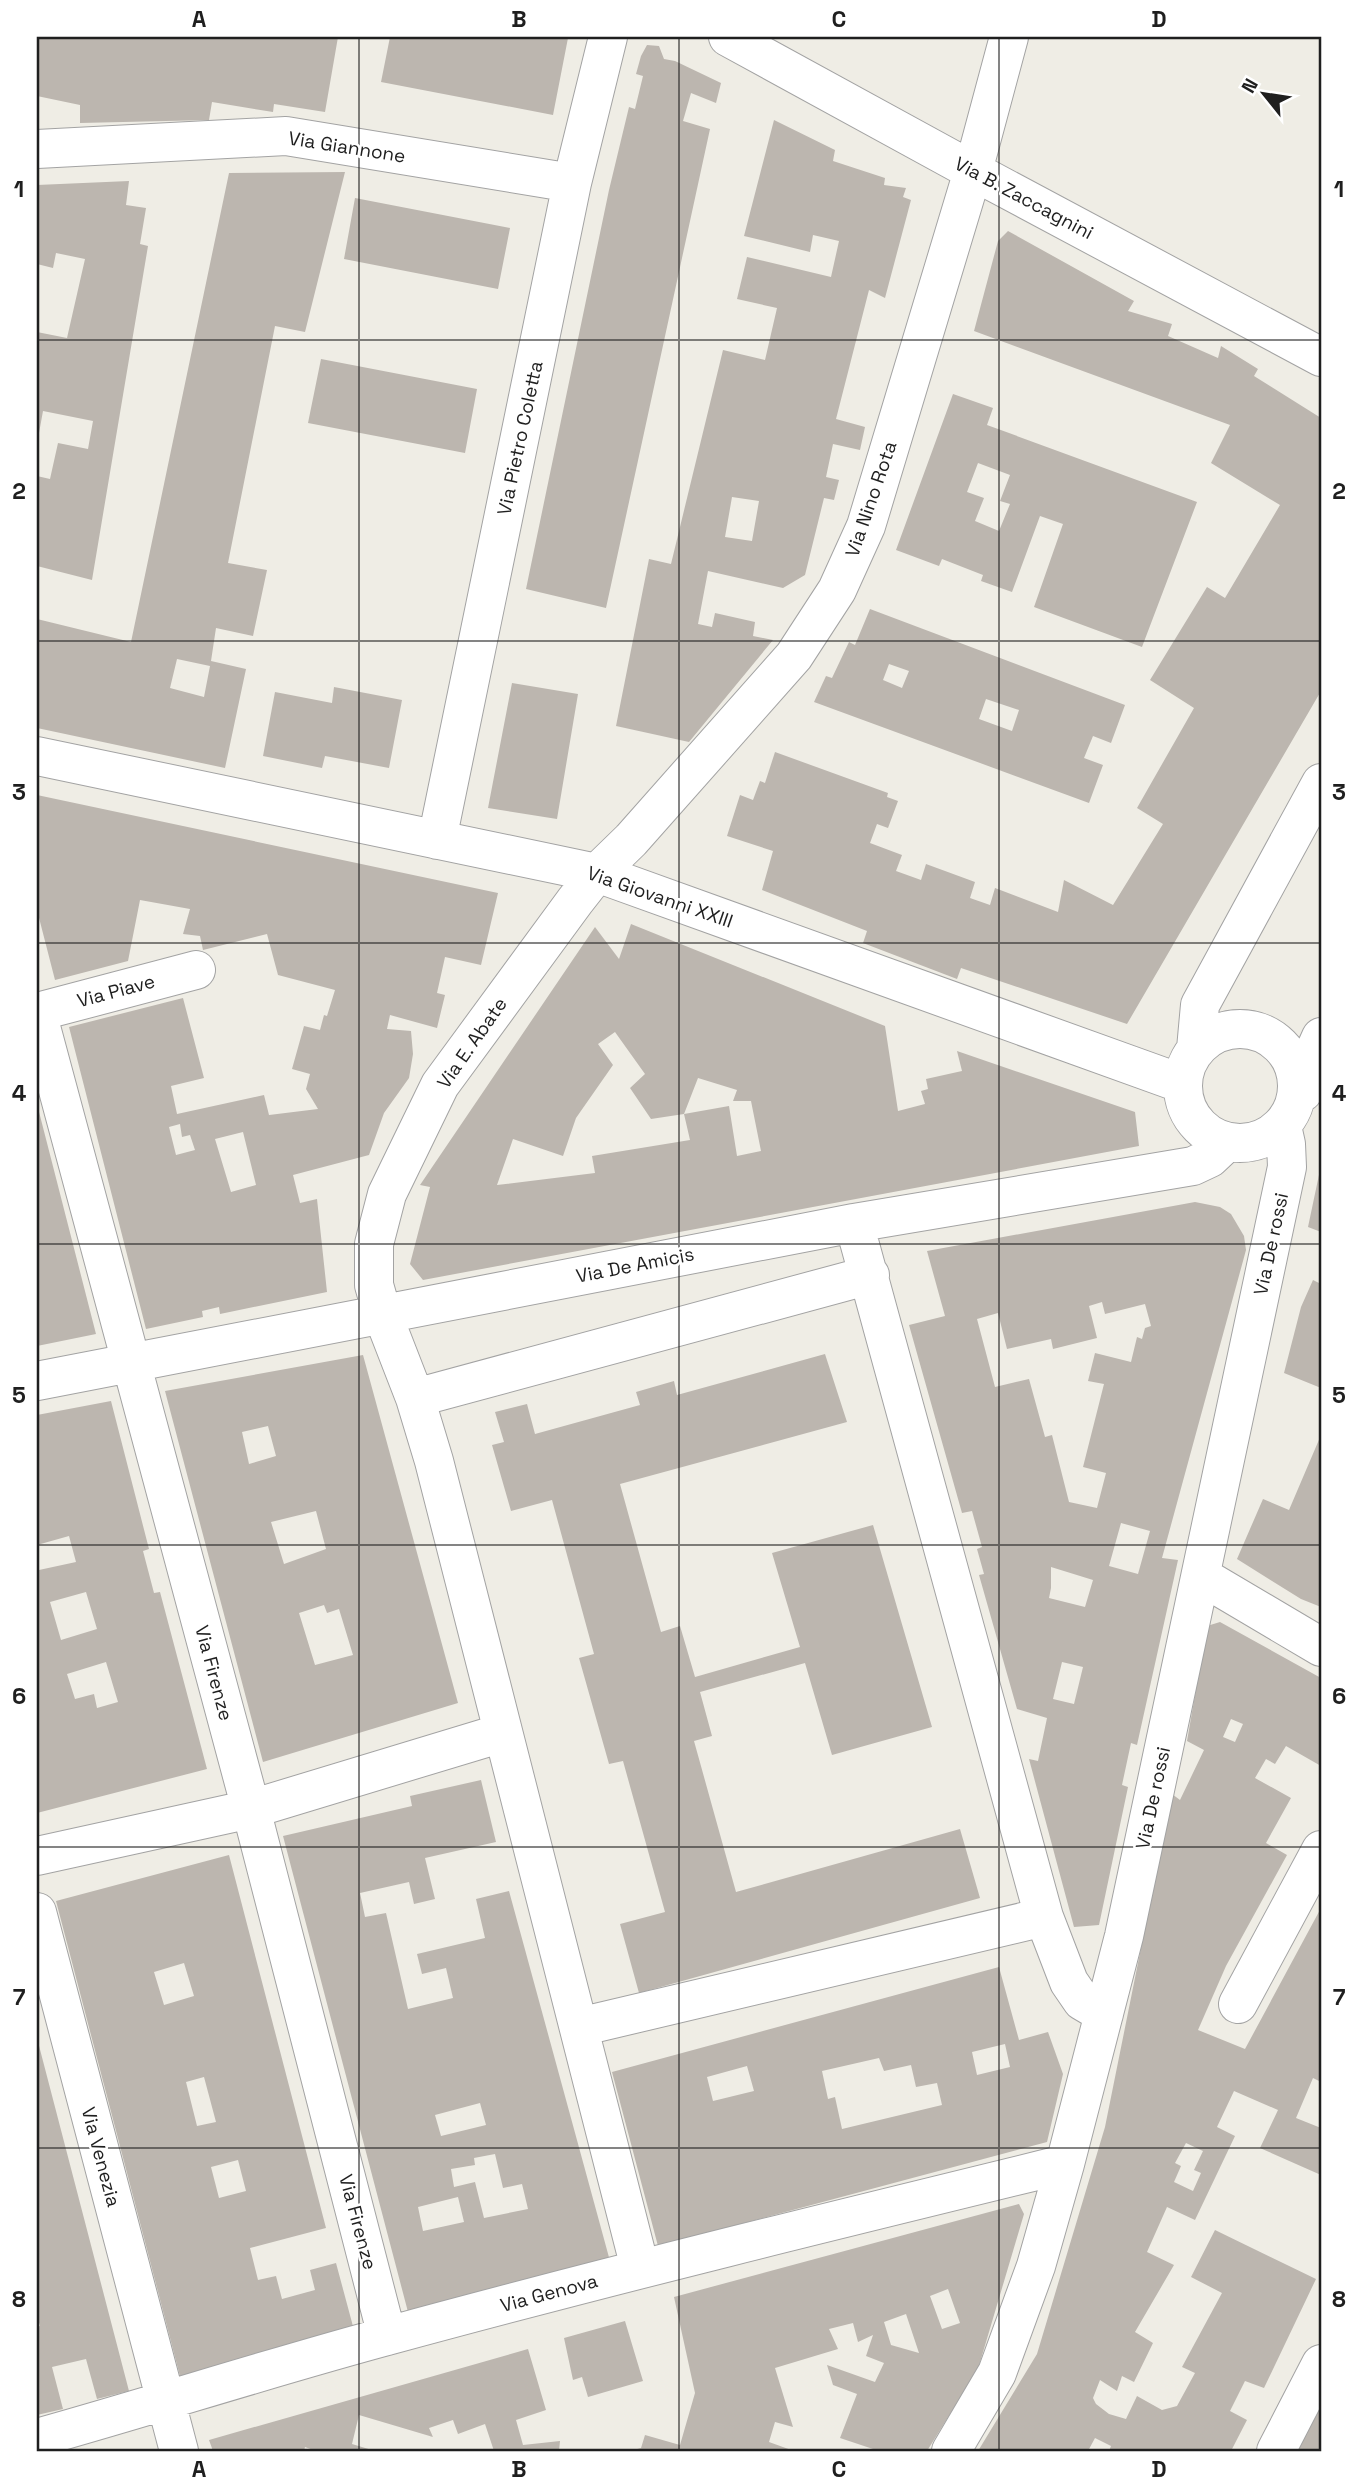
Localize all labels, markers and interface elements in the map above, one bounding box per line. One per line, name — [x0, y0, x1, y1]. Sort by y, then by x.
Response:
text: A — [192, 4, 207, 34]
text: B — [511, 4, 527, 34]
text: C — [832, 4, 846, 34]
text: D — [1151, 4, 1167, 34]
north arrow — [1228, 60, 1298, 130]
text: N — [1236, 74, 1264, 98]
street label: Via Giannone — [287, 125, 407, 169]
street label: Via B. Zaccagnini — [950, 151, 1098, 245]
text: 1 — [14, 174, 24, 204]
text: 1 — [1334, 174, 1344, 204]
street label: Via Pietro Coletta — [491, 359, 549, 517]
street label: Via Nino Rota — [840, 438, 902, 560]
text: 2 — [12, 476, 26, 506]
text: 2 — [1332, 476, 1346, 506]
text: 3 — [12, 777, 26, 807]
text: 3 — [1332, 777, 1346, 807]
street label: Via Giovanni XXIII — [584, 860, 736, 934]
street label: Via Piave — [74, 969, 158, 1013]
street label: Via E. Abate — [431, 992, 513, 1094]
text: 4 — [12, 1078, 27, 1108]
text: 4 — [1332, 1078, 1347, 1108]
street label: Via De rossi — [1248, 1190, 1294, 1298]
street label: Via De Amicis — [574, 1241, 696, 1289]
text: 5 — [12, 1380, 26, 1410]
text: 5 — [1332, 1380, 1346, 1410]
street label: Via Firenze — [189, 1623, 239, 1723]
text: 6 — [12, 1681, 26, 1711]
text: 6 — [1332, 1681, 1346, 1711]
street label: Via De rossi — [1130, 1744, 1176, 1852]
text: 7 — [13, 1982, 26, 2012]
text: 7 — [1333, 1982, 1346, 2012]
street label: Via Venezia — [76, 2104, 126, 2210]
street label: Via Firenze — [333, 2172, 383, 2272]
street label: Via Genova — [498, 2268, 601, 2318]
text: 8 — [12, 2284, 26, 2314]
text: 8 — [1332, 2284, 1346, 2314]
text: A — [192, 2454, 207, 2484]
text: B — [511, 2454, 527, 2484]
text: C — [832, 2454, 846, 2484]
text: D — [1151, 2454, 1167, 2484]

